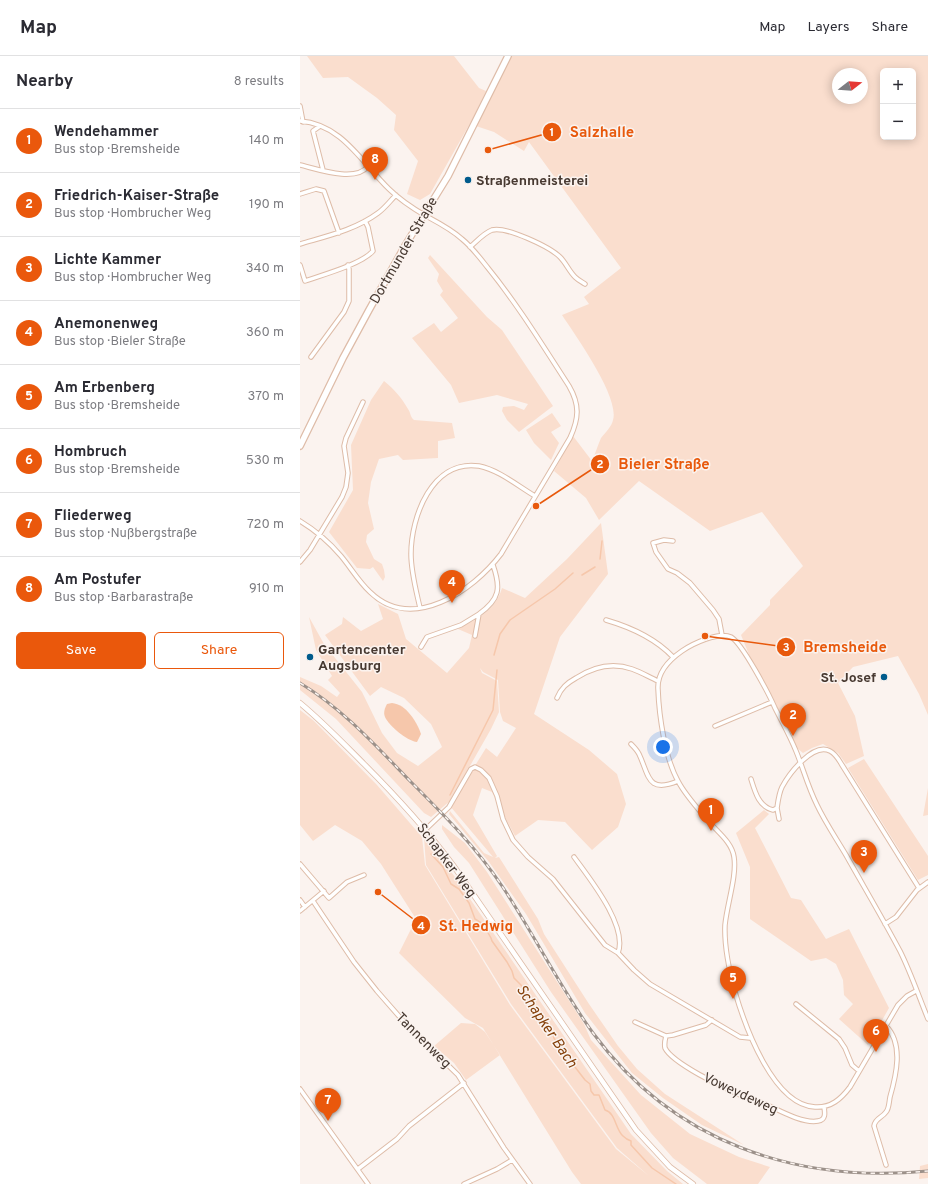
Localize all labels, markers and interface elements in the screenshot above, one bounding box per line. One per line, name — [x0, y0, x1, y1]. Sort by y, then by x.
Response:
text: Map — [20, 16, 57, 40]
text: Map — [759, 19, 785, 36]
text: Layers — [807, 19, 849, 36]
text: Share — [871, 19, 908, 36]
north arrow — [832, 68, 868, 104]
map controls — [880, 68, 916, 140]
button: + — [880, 68, 916, 104]
text: Nearby — [16, 71, 73, 93]
text: 8 results — [234, 74, 284, 90]
button: − — [880, 104, 916, 140]
callout: Salzhalle — [542, 118, 642, 145]
text: Wendehammer — [54, 123, 159, 142]
text: Salzhalle — [570, 124, 634, 143]
text: 1 — [550, 125, 554, 141]
text: 1 — [26, 133, 32, 149]
text: 140 m — [249, 133, 284, 149]
text: Bus stop · Bremsheide — [54, 142, 180, 158]
pin: 8 — [362, 147, 388, 180]
place label: Straßenmeisterei — [476, 173, 588, 190]
marker: Straßenmeisterei — [463, 175, 473, 185]
text: Friedrich-Kaiser-Straße — [54, 187, 219, 206]
street label: Dortmunder Straße — [367, 194, 442, 307]
text: 2 — [25, 197, 33, 213]
text: 190 m — [249, 197, 284, 213]
text: Bus stop · Hombrucher Weg — [54, 206, 211, 222]
text: Lichte Kammer — [54, 251, 161, 270]
text: 3 — [25, 261, 33, 277]
text: 340 m — [246, 261, 284, 277]
text: Bus stop · Hombrucher Weg — [54, 270, 211, 286]
text: Anemonenweg — [54, 315, 158, 334]
text: 4 — [25, 325, 33, 341]
text: 360 m — [246, 325, 284, 341]
text: Bus stop · Bieler Straße — [54, 334, 186, 350]
text: Am Erbenberg — [54, 379, 155, 398]
text: 5 — [25, 389, 33, 405]
text: 370 m — [247, 389, 284, 405]
text: Bus stop · Bremsheide — [54, 398, 180, 414]
text: Hombruch — [54, 443, 127, 462]
callout: Bieler Straße — [590, 450, 718, 477]
text: 6 — [25, 453, 33, 469]
text: 530 m — [246, 453, 284, 469]
text: Bieler Straße — [618, 456, 710, 475]
text: 2 — [596, 457, 604, 473]
text: Bus stop · Bremsheide — [54, 462, 180, 478]
text: Fliederweg — [54, 507, 132, 526]
text: 7 — [26, 517, 32, 533]
text: 720 m — [247, 517, 284, 533]
text: Bus stop · Nußbergstraße — [54, 526, 197, 542]
pin: 4 — [439, 570, 465, 603]
text: Am Postufer — [54, 571, 141, 590]
text: 8 — [25, 581, 33, 597]
text: 910 m — [249, 581, 284, 597]
text: Bus stop · Barbarastraße — [54, 590, 193, 606]
button: Save — [16, 632, 146, 669]
button: Share — [154, 632, 284, 669]
callout: Bremsheide — [776, 633, 895, 660]
text: Bremsheide — [803, 639, 887, 658]
text: 3 — [782, 640, 790, 656]
place label: Gartencenter Augsburg — [318, 642, 406, 675]
marker: Gartencenter Augsburg — [305, 652, 315, 662]
place label: St. Josef — [820, 670, 876, 687]
marker: St. Josef — [879, 672, 889, 682]
pin: 2 — [780, 703, 806, 736]
your location — [653, 737, 673, 757]
pin: 1 — [698, 798, 724, 831]
street label: Schapker Weg — [412, 820, 479, 901]
pin: 3 — [851, 840, 877, 873]
callout: St. Hedwig — [411, 912, 522, 939]
text: St. Hedwig — [439, 918, 513, 937]
text: 4 — [417, 919, 425, 935]
pin: 5 — [720, 966, 746, 999]
water label: Schapker Bach — [511, 982, 581, 1072]
street label: Tannenweg — [392, 1010, 454, 1072]
pin: 6 — [863, 1019, 889, 1052]
street label: Voweydeweg — [700, 1070, 781, 1119]
pin: 7 — [315, 1088, 341, 1121]

